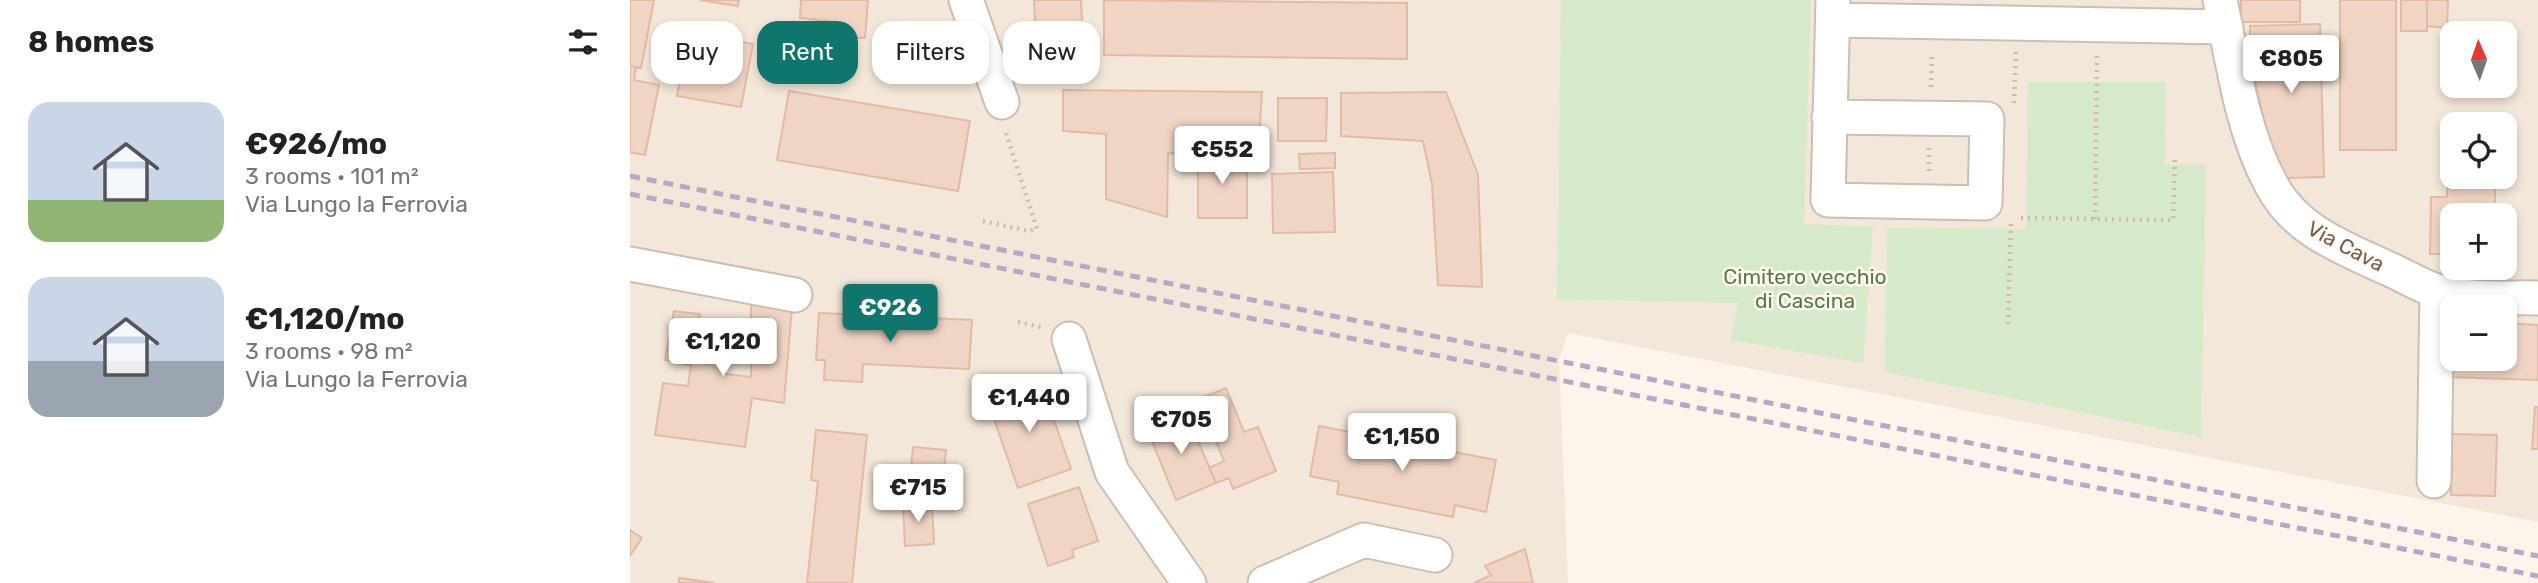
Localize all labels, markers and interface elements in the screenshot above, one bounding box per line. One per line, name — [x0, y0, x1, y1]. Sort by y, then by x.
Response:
chip: Buy — [651, 21, 743, 84]
chip: Rent — [757, 21, 858, 84]
chip: Filters — [872, 21, 989, 84]
chip: New — [1003, 21, 1100, 84]
north arrow — [2440, 21, 2516, 98]
map controls — [2440, 21, 2517, 371]
icon: filters — [564, 23, 602, 61]
text: 8 homes — [28, 24, 154, 60]
pin: €805 — [2250, 36, 2332, 95]
text: €805 — [2259, 44, 2323, 72]
button: locate — [2440, 112, 2517, 189]
text: €926/mo — [245, 126, 387, 162]
pin: €552 — [1181, 127, 1263, 186]
icon: home — [84, 130, 168, 214]
text: €552 — [1191, 135, 1253, 163]
text: 3 rooms · 101 m² — [245, 162, 419, 190]
text: Via Lungo la Ferrovia — [245, 190, 468, 218]
button: + — [2440, 203, 2517, 280]
street label: Via Cava — [2303, 215, 2389, 277]
park label: Cimitero vecchio di Cascina — [1723, 264, 1887, 313]
pin: €926 — [849, 284, 931, 344]
text: €926 — [859, 293, 921, 321]
button: − — [2440, 294, 2517, 371]
text: €1,120/mo — [245, 301, 404, 337]
icon: home — [84, 305, 168, 389]
pin: €1,120 — [666, 318, 780, 378]
text: €1,120 — [685, 327, 761, 355]
text: 3 rooms · 98 m² — [245, 337, 413, 365]
text: Via Lungo la Ferrovia — [245, 365, 468, 393]
pin: €1,440 — [972, 374, 1086, 434]
text: €1,440 — [988, 383, 1070, 411]
pin: €705 — [1140, 396, 1222, 456]
text: €705 — [1150, 405, 1212, 433]
pin: €1,150 — [1345, 414, 1459, 473]
text: €1,150 — [1364, 422, 1440, 450]
pin: €715 — [877, 464, 959, 524]
text: €715 — [889, 473, 947, 501]

